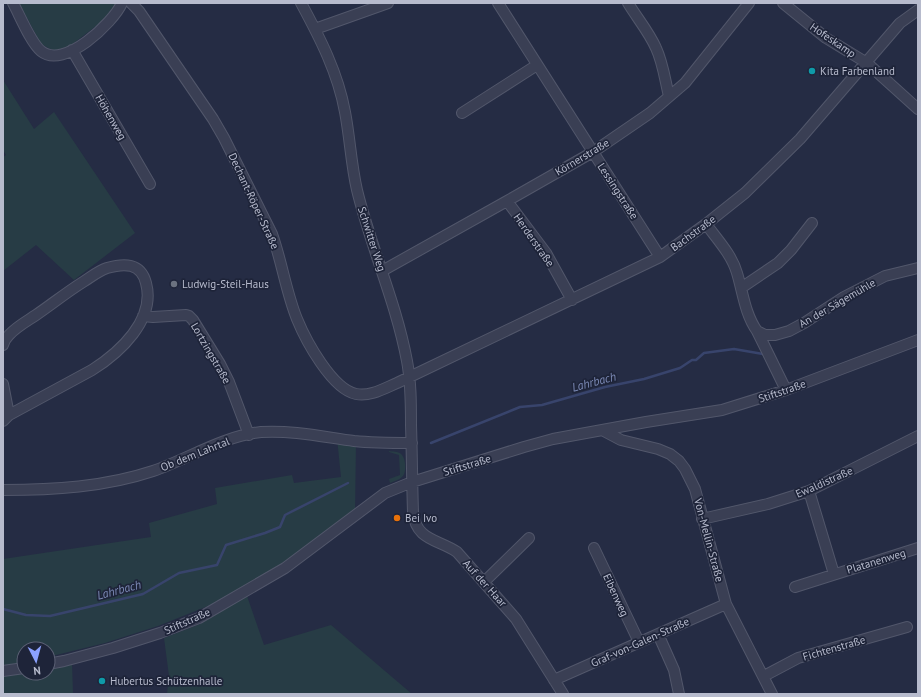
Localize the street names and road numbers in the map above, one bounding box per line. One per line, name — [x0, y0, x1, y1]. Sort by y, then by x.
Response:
street label: Hofeskamp — [807, 20, 859, 60]
street label: Höhenweg — [92, 92, 130, 142]
street label: Körnerstraße — [552, 135, 612, 179]
street label: Dechant-Röper-Straße — [226, 151, 283, 252]
street label: Lessingstraße — [595, 160, 642, 222]
street label: Schwitter Weg — [355, 205, 389, 273]
street label: Herderstraße — [511, 211, 558, 270]
street label: Bachstraße — [668, 212, 719, 254]
street label: An der Sägemühle — [796, 275, 878, 331]
street label: Lortzingstraße — [188, 320, 234, 386]
street label: Stiftstraße — [756, 376, 808, 406]
street label: Ob dem Lahrtal — [158, 434, 232, 474]
street label: Stiftstraße — [441, 451, 493, 479]
street label: Ewaldistraße — [793, 463, 855, 501]
street label: Von-Mellin-Straße — [691, 496, 727, 584]
street label: Platanenweg — [845, 545, 907, 577]
street label: Auf der Haar — [460, 556, 510, 610]
street label: Eibenweg — [600, 571, 632, 619]
street label: Stiftstraße — [162, 604, 213, 637]
street label: Graf-von-Galen-Straße — [589, 614, 692, 670]
street label: Fichtenstraße — [801, 632, 867, 664]

